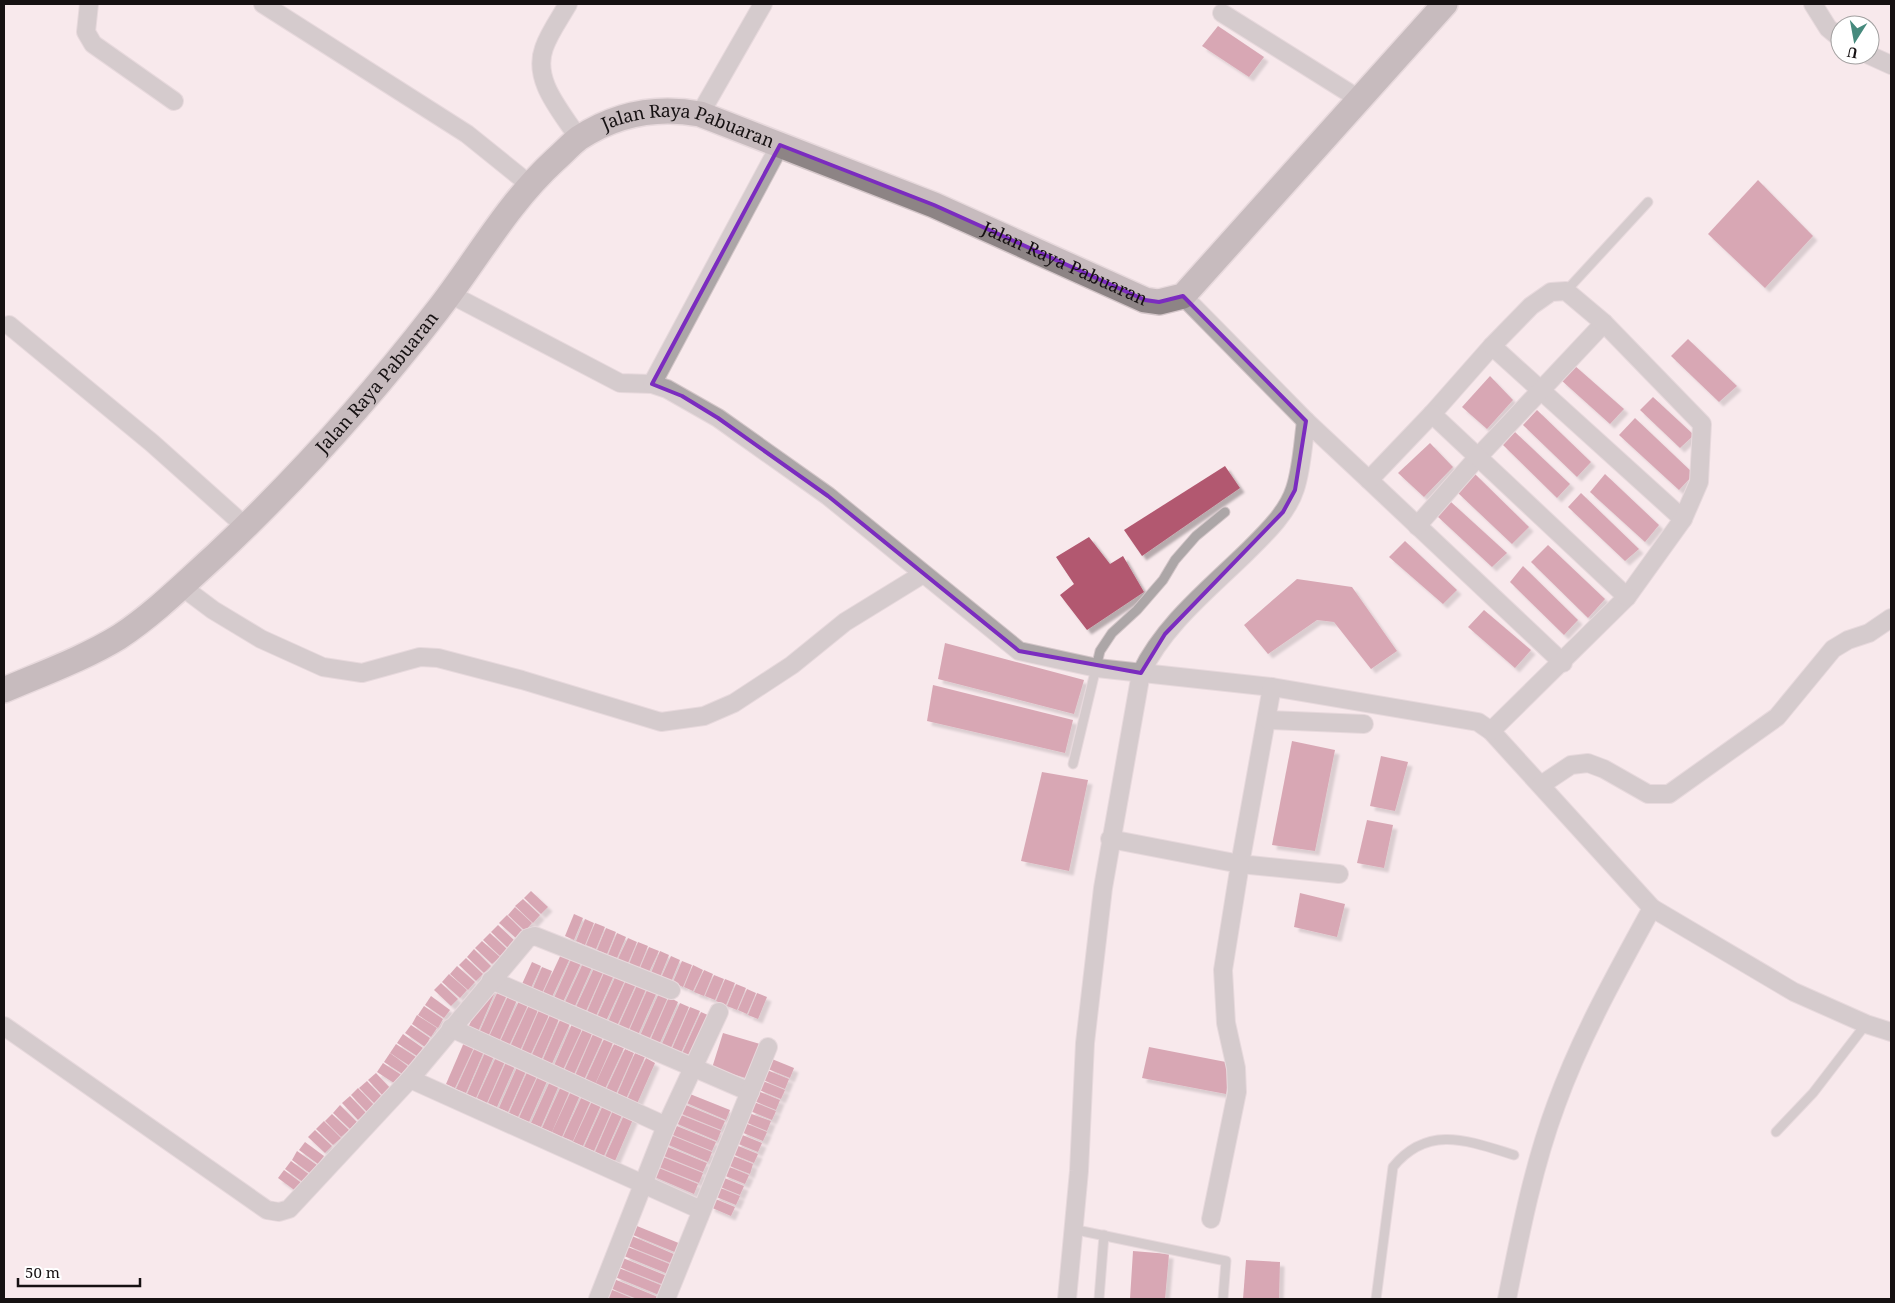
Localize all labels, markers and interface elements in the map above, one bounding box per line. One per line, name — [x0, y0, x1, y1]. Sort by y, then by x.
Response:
north arrow — [1830, 15, 1880, 65]
text: U — [1845, 43, 1859, 64]
street label: Jalan Raya Pabuaran — [596, 98, 779, 153]
street label: Jalan Raya Pabuaran — [978, 215, 1152, 311]
street label: Jalan Raya Pabuaran — [309, 306, 443, 459]
scale bar — [18, 1256, 140, 1288]
text: 50 m — [25, 1262, 60, 1282]

